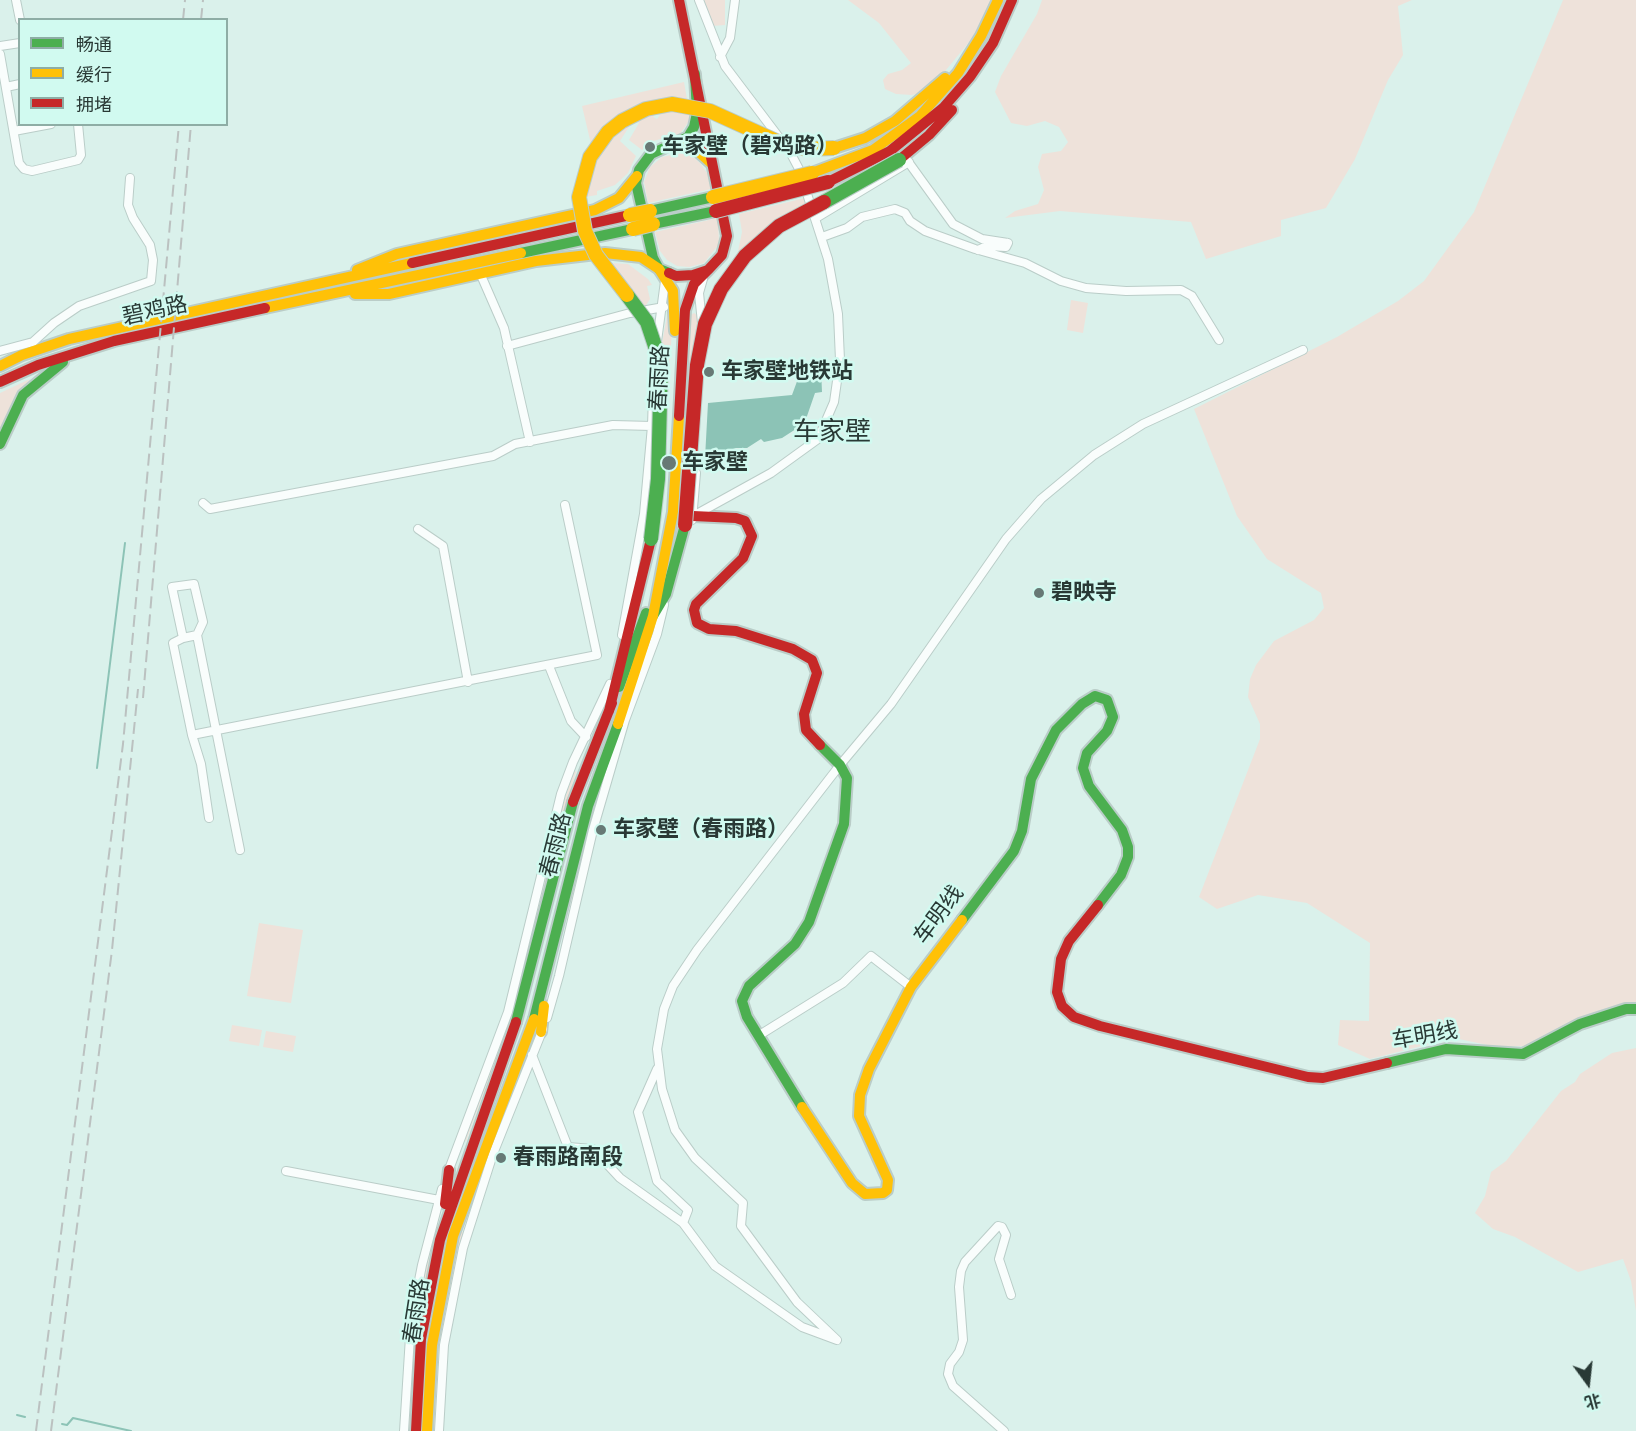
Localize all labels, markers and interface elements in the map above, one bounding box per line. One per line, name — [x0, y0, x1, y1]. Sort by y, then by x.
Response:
legend — [18, 18, 228, 126]
text: 畅通 — [76, 34, 112, 56]
text: 缓行 — [76, 64, 112, 86]
text: 拥堵 — [76, 94, 112, 116]
place label: 车家壁（碧鸡路） — [662, 134, 838, 160]
marker: 车家壁（碧鸡路） — [643, 140, 657, 154]
street label: 碧鸡路 — [120, 291, 190, 331]
street label: 春雨路 — [645, 344, 675, 412]
place label: 车家壁地铁站 — [721, 359, 853, 385]
marker: 车家壁地铁站 — [702, 365, 716, 379]
district label: 车家壁 — [793, 416, 871, 448]
place label: 车家壁 — [682, 450, 748, 476]
marker: 车家壁 — [660, 454, 678, 472]
place label: 碧映寺 — [1051, 580, 1117, 606]
marker: 碧映寺 — [1032, 586, 1046, 600]
street label: 春雨路 — [535, 810, 577, 880]
place label: 车家壁（春雨路） — [613, 817, 789, 843]
marker: 车家壁（春雨路） — [594, 823, 608, 837]
street label: 车明线 — [909, 881, 969, 949]
street label: 车明线 — [1390, 1017, 1460, 1055]
place label: 春雨路南段 — [513, 1145, 623, 1171]
marker: 春雨路南段 — [494, 1151, 508, 1165]
street label: 春雨路 — [399, 1276, 435, 1346]
north arrow — [1558, 1353, 1618, 1413]
text: 北 — [1583, 1390, 1603, 1412]

